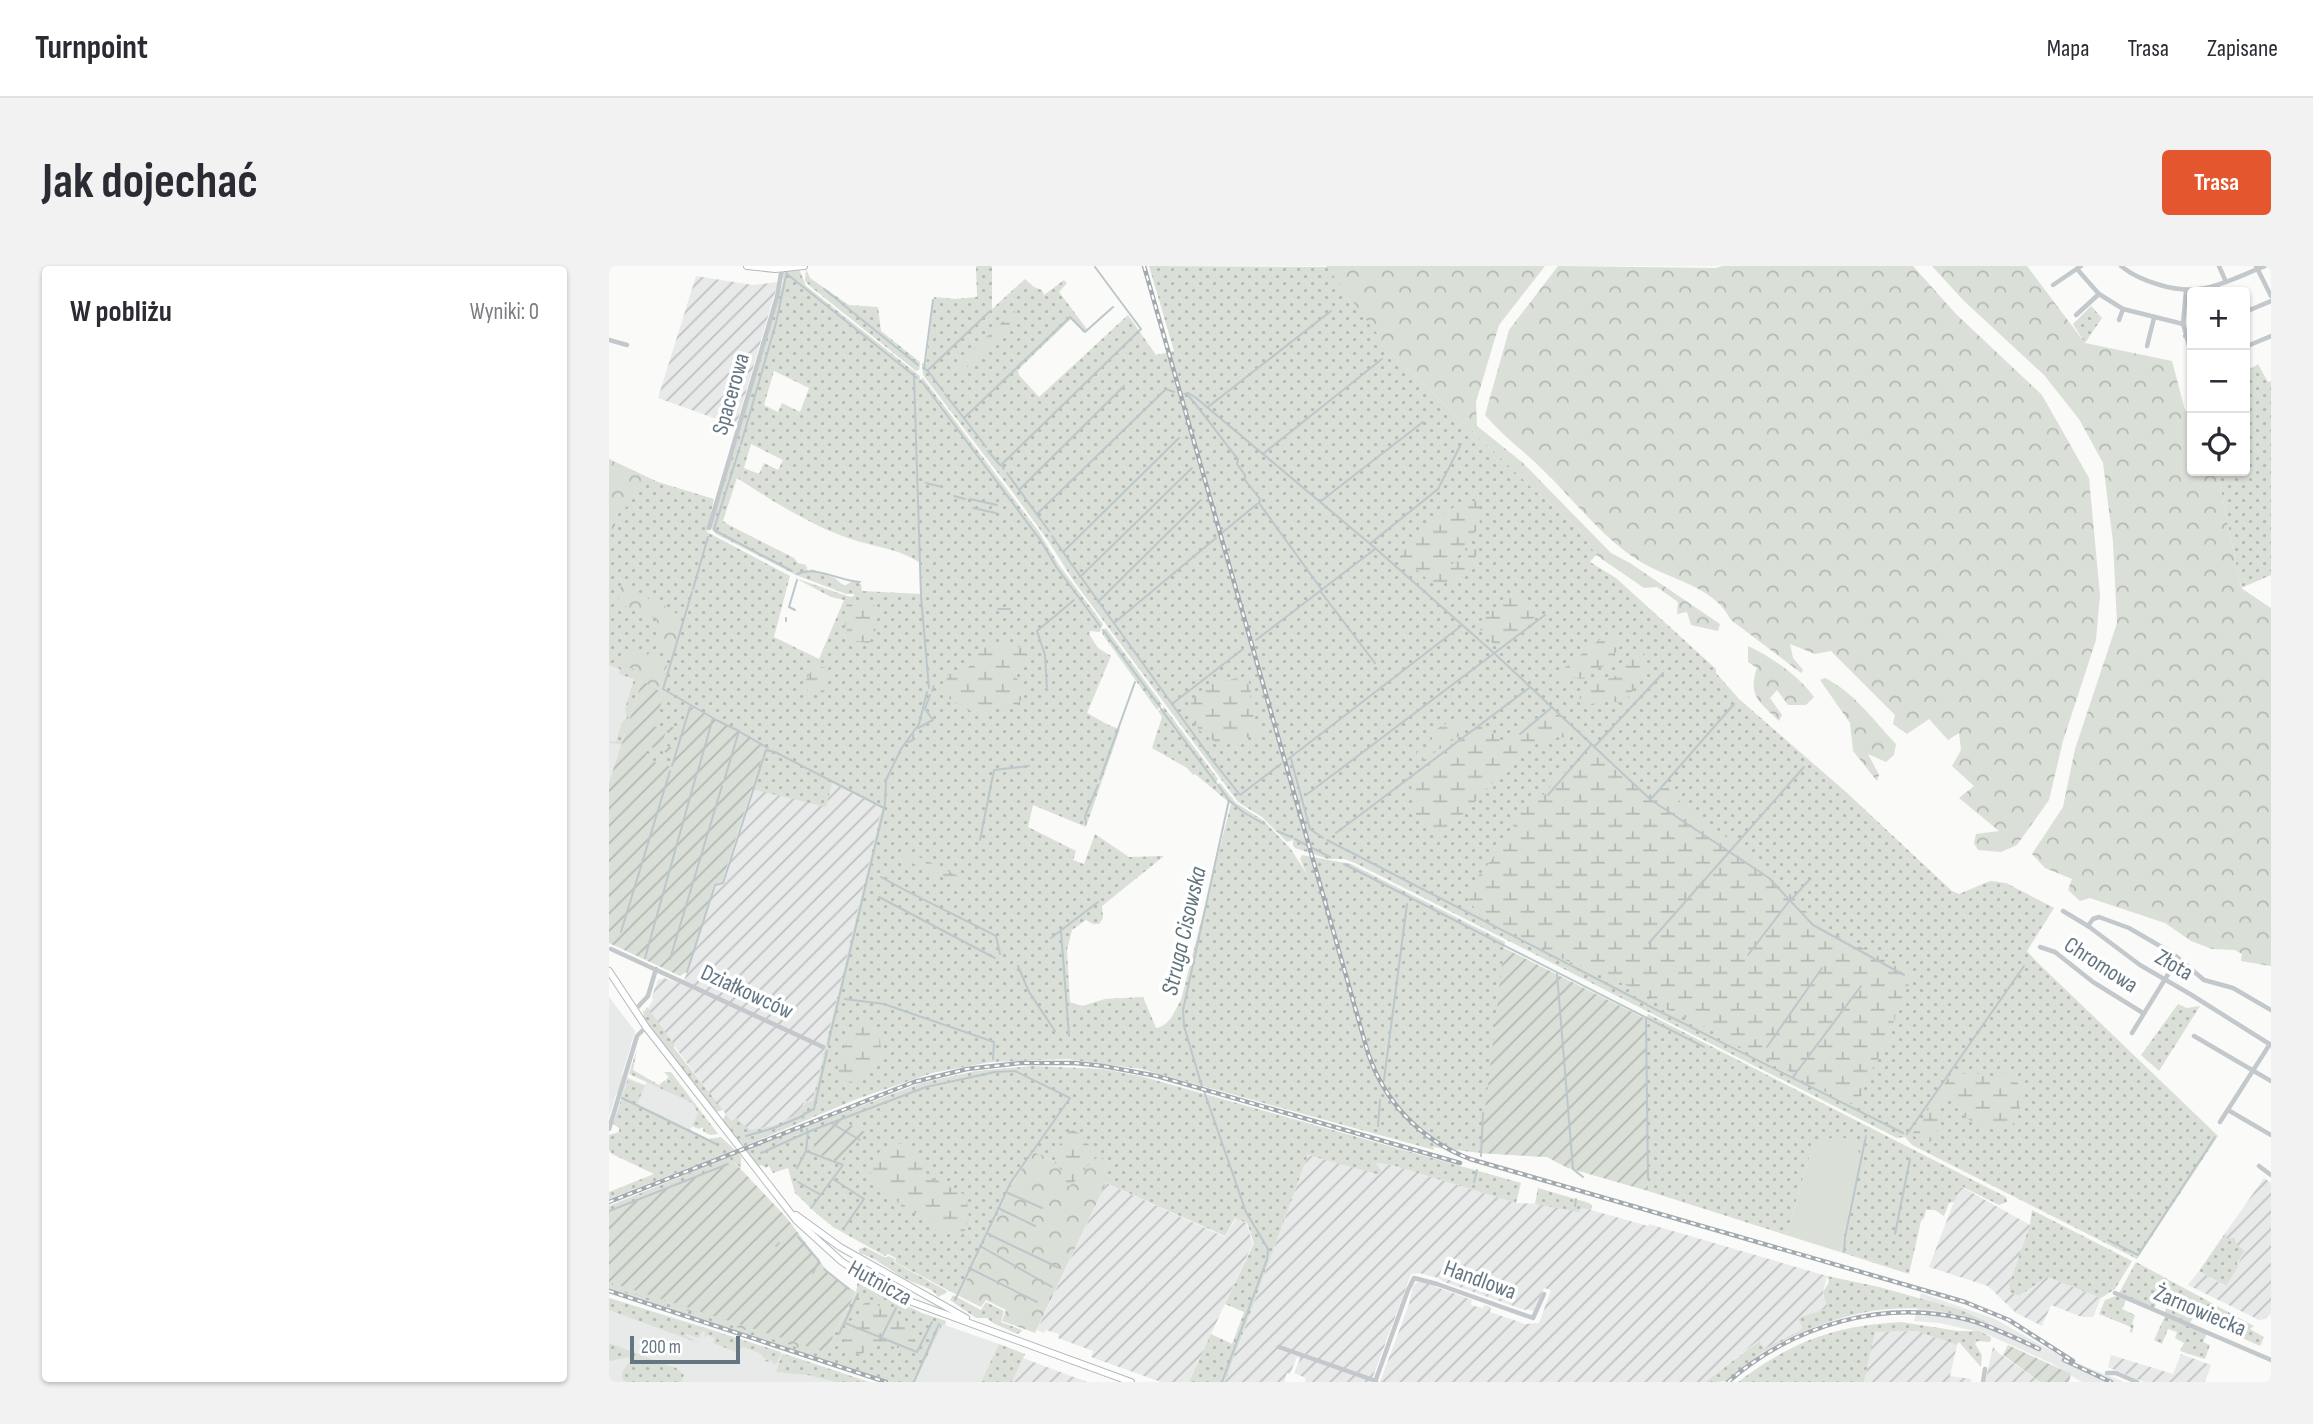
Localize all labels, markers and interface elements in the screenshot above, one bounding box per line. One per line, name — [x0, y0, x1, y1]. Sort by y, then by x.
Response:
text: Turnpoint — [35, 28, 148, 68]
text: Mapa — [2047, 34, 2090, 63]
text: Trasa — [2128, 34, 2169, 63]
text: Zapisane — [2207, 34, 2278, 63]
button: Trasa — [2162, 150, 2271, 215]
text: Jak dojechać — [42, 153, 258, 212]
map controls — [2187, 287, 2250, 476]
button: + — [2187, 287, 2250, 350]
text: W pobliżu — [70, 294, 172, 330]
text: Wyniki: 0 — [470, 298, 539, 326]
street label: Spacerowa — [706, 350, 756, 438]
button: − — [2187, 350, 2250, 413]
button: locate — [2187, 413, 2250, 476]
water label: Struga Cisowska — [1155, 864, 1213, 998]
street label: Chromowa — [2059, 931, 2143, 999]
street label: Złota — [2150, 943, 2198, 987]
street label: Działkowców — [696, 958, 798, 1026]
street label: Hutnicza — [843, 1254, 917, 1312]
street label: Handlowa — [1440, 1254, 1520, 1306]
street label: Żarnowiecka — [2150, 1279, 2250, 1343]
scale bar — [630, 1333, 740, 1365]
text: 200 m — [641, 1336, 681, 1359]

